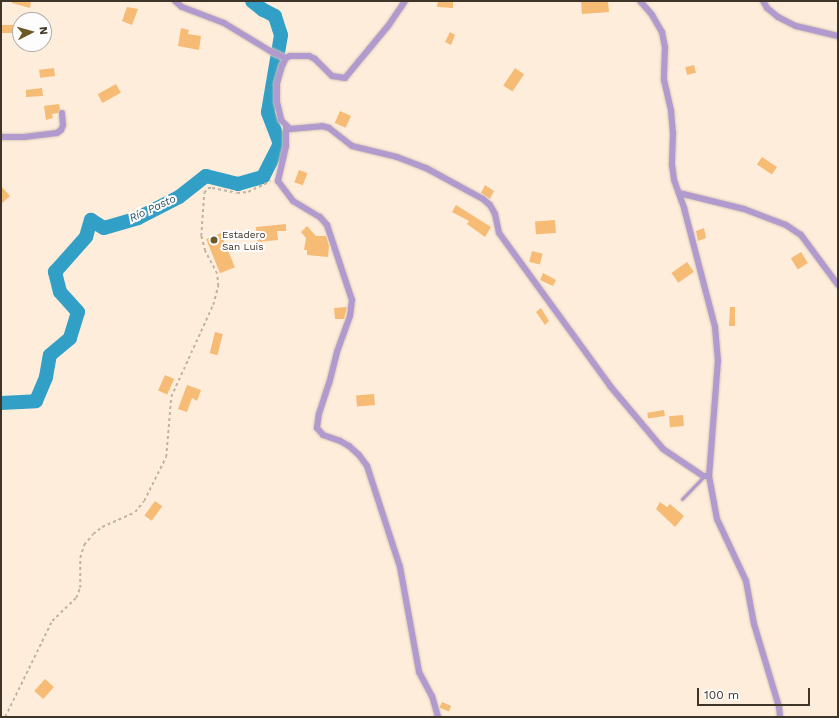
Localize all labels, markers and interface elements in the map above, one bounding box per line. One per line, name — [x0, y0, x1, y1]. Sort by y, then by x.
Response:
north arrow — [12, 12, 52, 52]
text: N — [37, 26, 50, 36]
water label: Río Pasto — [128, 192, 178, 226]
place label: Estadero San Luis — [222, 228, 265, 252]
marker: Estadero San Luis — [209, 235, 219, 245]
scale bar — [699, 680, 812, 706]
text: 100 m — [704, 688, 739, 702]

